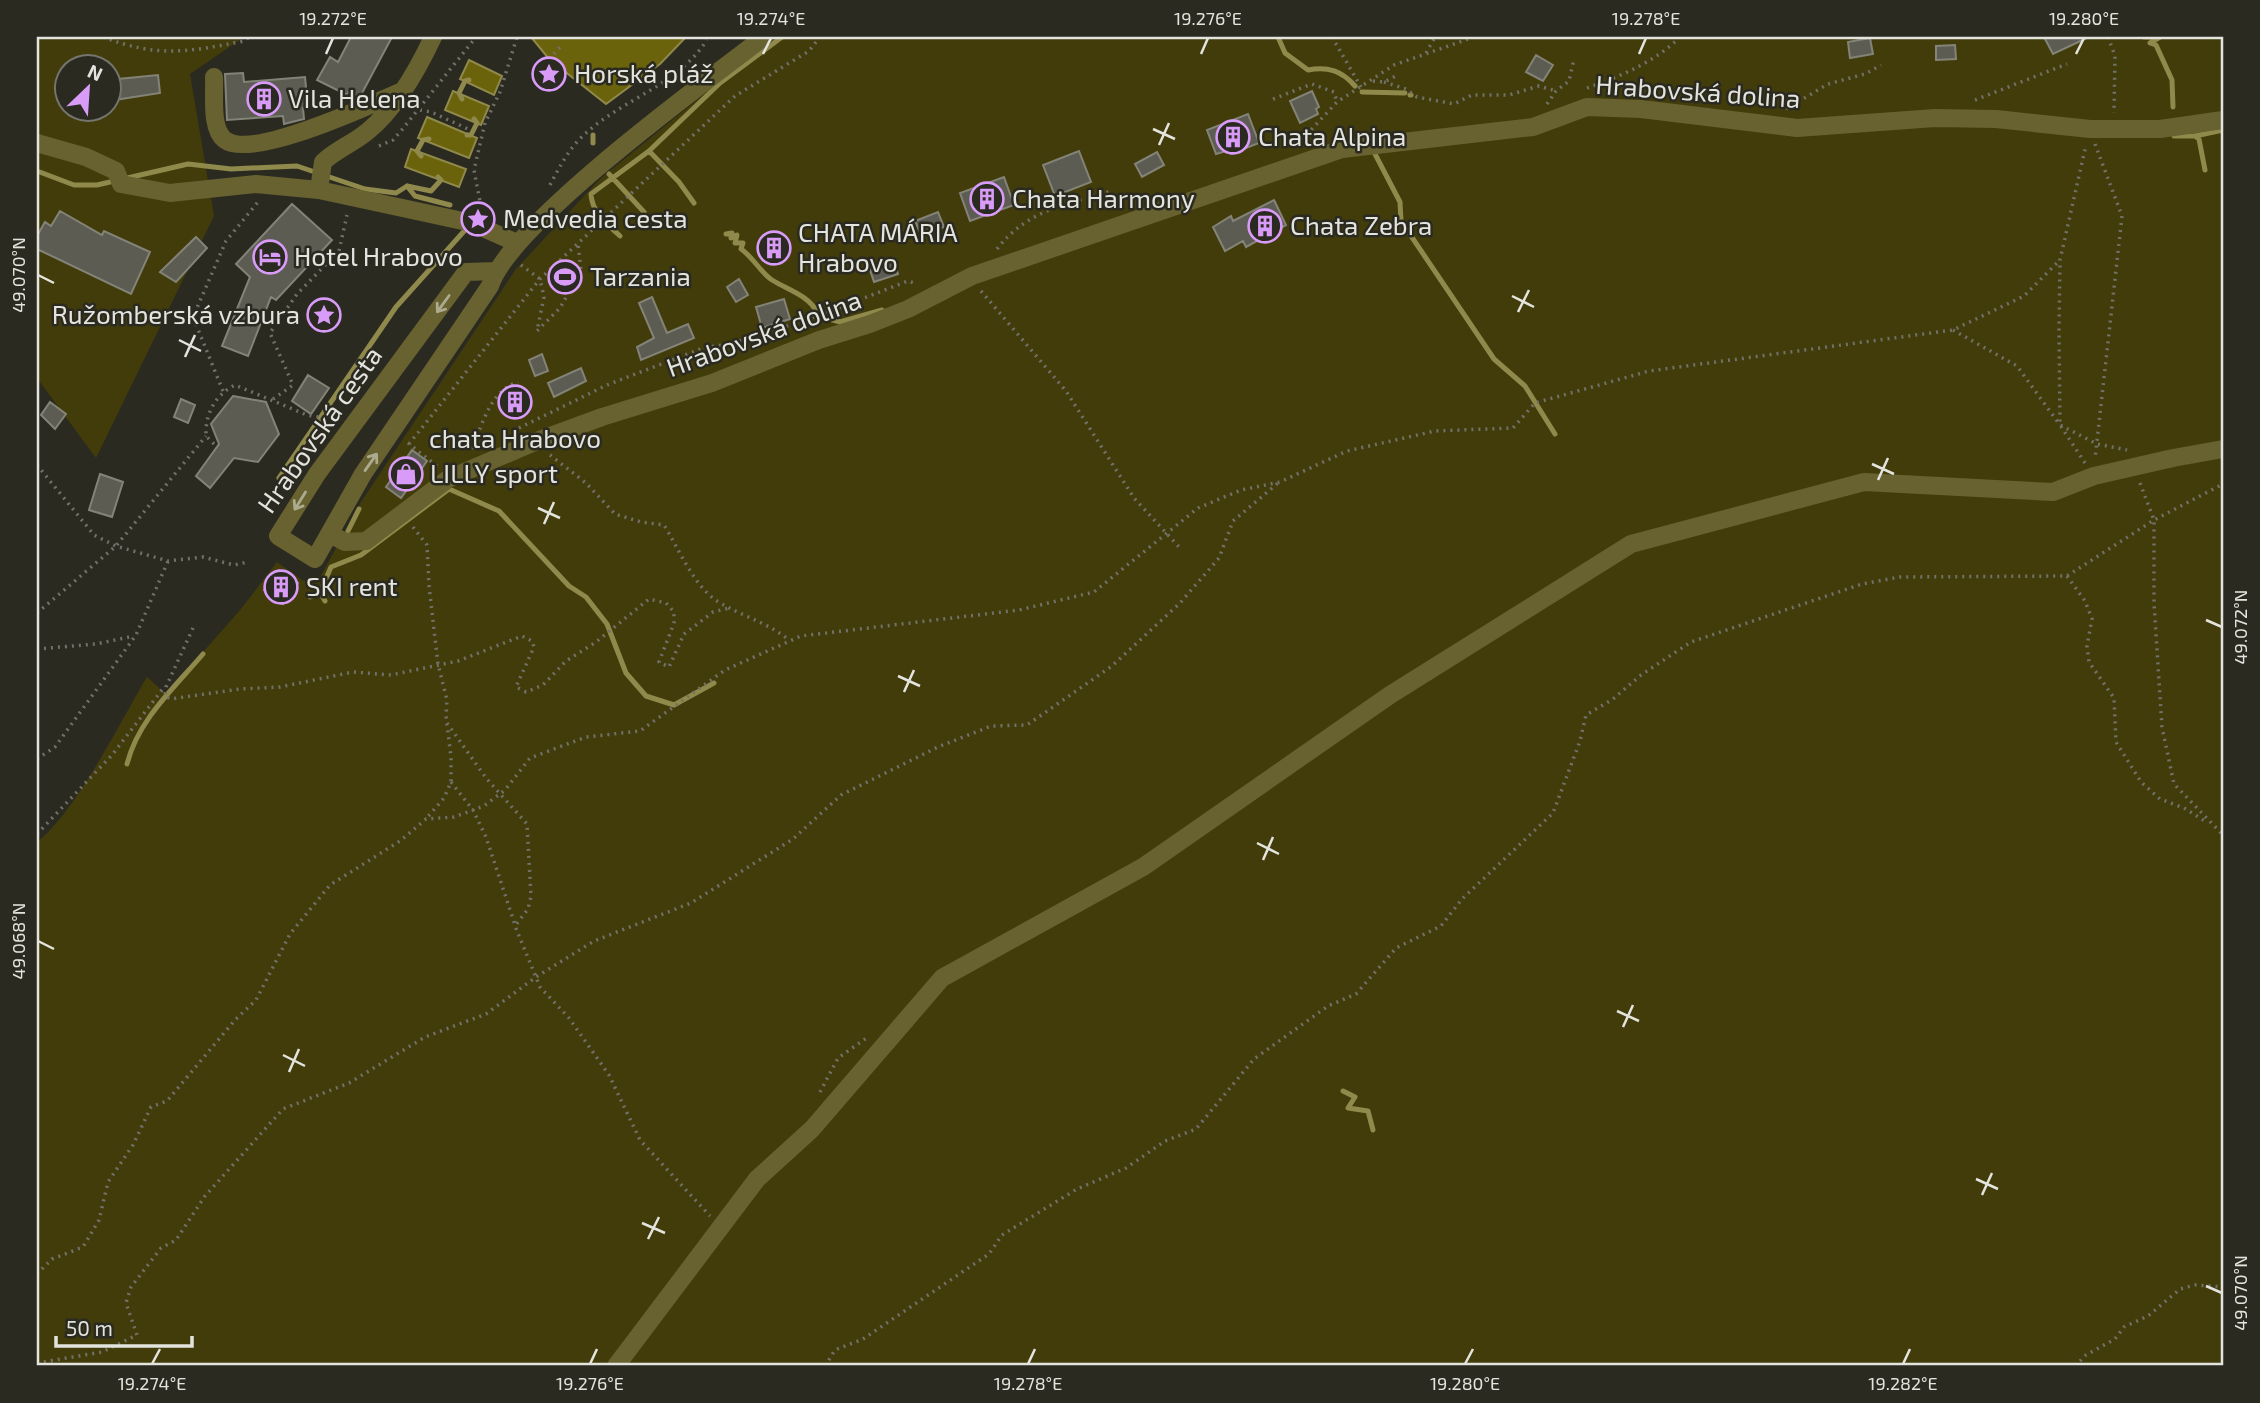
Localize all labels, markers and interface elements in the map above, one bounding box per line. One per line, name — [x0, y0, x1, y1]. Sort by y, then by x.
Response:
text: 19.272°E — [299, 7, 367, 29]
text: 19.274°E — [737, 7, 805, 29]
text: 19.276°E — [1174, 7, 1242, 29]
text: 19.278°E — [1612, 7, 1680, 29]
text: 19.280°E — [2049, 7, 2119, 29]
north arrow — [52, 52, 122, 122]
place icon: Horská pláž — [530, 55, 568, 93]
place label: Horská pláž — [574, 57, 713, 88]
text: N — [84, 59, 106, 85]
street label: Hrabovská dolina — [1595, 68, 1801, 113]
building icon: Vila Helena — [245, 80, 283, 118]
place label: Vila Helena — [288, 82, 420, 113]
building icon: Chata Alpina — [1214, 118, 1252, 156]
place label: Chata Alpina — [1258, 120, 1406, 151]
building icon: Chata Harmony — [968, 180, 1006, 218]
place label: Chata Harmony — [1012, 182, 1195, 213]
place icon: Medvedia cesta — [459, 200, 497, 238]
place label: Medvedia cesta — [503, 202, 688, 233]
building icon: Chata Zebra — [1246, 207, 1284, 245]
place label: Chata Zebra — [1290, 209, 1432, 240]
place label: CHATA MÁRIA Hrabovo — [798, 216, 958, 277]
building icon: CHATA MÁRIA Hrabovo — [755, 229, 793, 267]
text: 49.070°N — [7, 237, 29, 313]
hotel icon: Hotel Hrabovo — [251, 238, 289, 276]
place label: Hotel Hrabovo — [294, 240, 463, 271]
sports icon: Tarzania — [546, 258, 584, 296]
place label: Tarzania — [590, 260, 691, 291]
street label: Hrabovská dolina — [662, 283, 865, 382]
one-way arrow — [435, 294, 450, 313]
place icon: Ružomberská vzbura — [305, 296, 343, 334]
place label: Ružomberská vzbura — [52, 298, 300, 329]
street label: Hrabovská cesta — [250, 340, 388, 518]
building icon: chata Hrabovo — [496, 383, 534, 421]
place label: chata Hrabovo — [429, 422, 601, 453]
one-way arrow — [364, 453, 378, 472]
shop icon: LILLY sport — [387, 455, 425, 493]
place label: LILLY sport — [430, 457, 558, 488]
one-way arrow — [292, 491, 306, 511]
building icon: SKI rent — [262, 568, 300, 606]
place label: SKI rent — [306, 570, 398, 601]
text: 49.072°N — [2229, 590, 2251, 664]
text: 49.068°N — [7, 903, 29, 979]
text: 49.070°N — [2229, 1255, 2251, 1331]
scale bar — [56, 1305, 192, 1349]
text: 50 m — [66, 1315, 113, 1340]
text: 19.274°E — [118, 1372, 186, 1394]
text: 19.276°E — [556, 1372, 624, 1394]
text: 19.278°E — [994, 1372, 1062, 1394]
text: 19.280°E — [1430, 1372, 1500, 1394]
text: 19.282°E — [1868, 1372, 1938, 1394]

